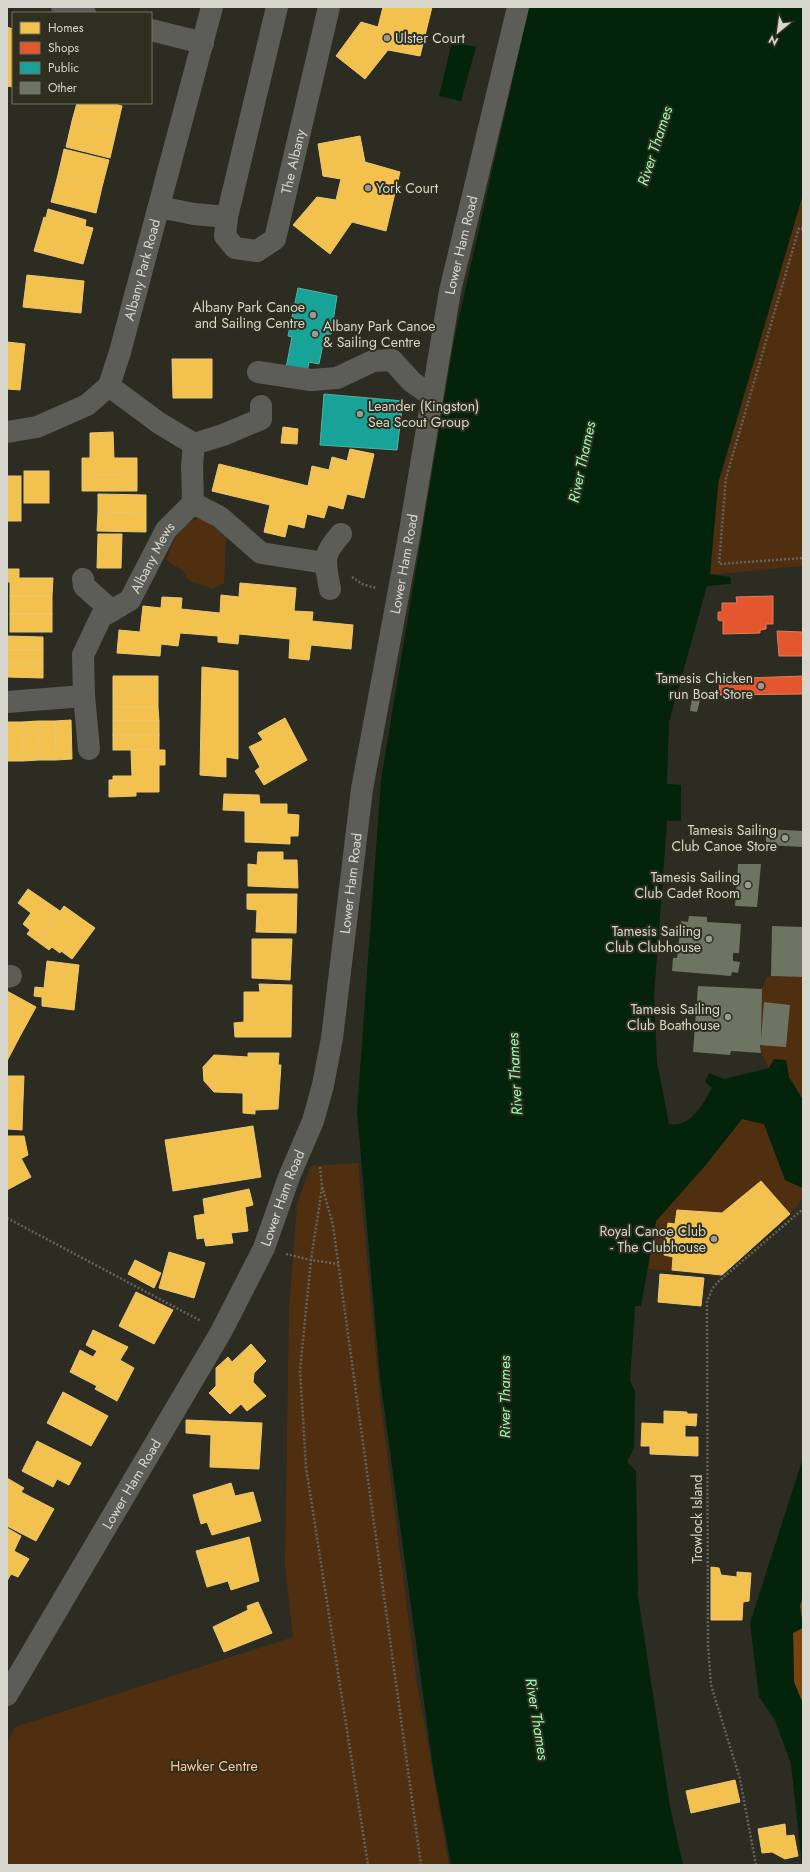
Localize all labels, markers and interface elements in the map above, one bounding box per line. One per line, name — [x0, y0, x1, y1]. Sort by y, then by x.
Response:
legend — [12, 12, 152, 104]
north arrow — [758, 12, 798, 52]
text: Homes — [48, 19, 84, 37]
place label: Ulster Court — [395, 28, 466, 48]
text: N — [765, 32, 781, 50]
marker: Ulster Court — [382, 33, 392, 43]
text: Shops — [48, 39, 79, 57]
text: Public — [48, 59, 79, 77]
text: Other — [48, 79, 78, 97]
water label: River Thames — [632, 103, 678, 189]
street label: The Albany — [276, 126, 310, 196]
place label: York Court — [376, 178, 439, 198]
marker: York Court — [363, 183, 373, 193]
street label: Lower Ham Road — [440, 193, 483, 296]
street label: Albany Park Road — [119, 217, 165, 323]
place label: Albany Park Canoe and Sailing Centre — [193, 297, 305, 333]
marker: Albany Park Canoe and Sailing Centre — [308, 310, 318, 320]
place label: Albany Park Canoe & Sailing Centre — [323, 316, 436, 352]
marker: Albany Park Canoe & Sailing Centre — [310, 329, 320, 339]
place label: Leander (Kingston) Sea Scout Group — [368, 396, 479, 432]
marker: Leander (Kingston) Sea Scout Group — [355, 409, 365, 419]
water label: River Thames — [563, 419, 601, 505]
street label: Lower Ham Road — [385, 512, 423, 616]
street label: Albany Mews — [125, 517, 179, 597]
place label: Tamesis Chicken run Boat Store — [656, 668, 753, 704]
marker: Tamesis Chicken run Boat Store — [756, 681, 766, 691]
place label: Tamesis Sailing Club Canoe Store — [671, 820, 777, 856]
street label: Lower Ham Road — [335, 832, 367, 935]
marker: Tamesis Sailing Club Canoe Store — [780, 833, 790, 843]
place label: Tamesis Sailing Club Cadet Room — [635, 867, 740, 903]
marker: Tamesis Sailing Club Cadet Room — [743, 880, 753, 890]
place label: Tamesis Sailing Club Clubhouse — [605, 921, 701, 957]
marker: Tamesis Sailing Club Clubhouse — [704, 934, 714, 944]
place label: Tamesis Sailing Club Boathouse — [627, 999, 720, 1035]
marker: Tamesis Sailing Club Boathouse — [723, 1012, 733, 1022]
water label: River Thames — [502, 1032, 528, 1116]
street label: Lower Ham Road — [255, 1147, 309, 1249]
place label: Royal Canoe Club - The Clubhouse — [600, 1221, 706, 1257]
marker: Royal Canoe Club - The Clubhouse — [709, 1234, 719, 1244]
water label: River Thames — [494, 1356, 516, 1438]
street label: Lower Ham Road — [97, 1435, 166, 1533]
street label: Trowlock Island — [687, 1474, 707, 1564]
water label: River Thames — [520, 1677, 554, 1762]
park label: Hawker Centre — [170, 1756, 258, 1776]

